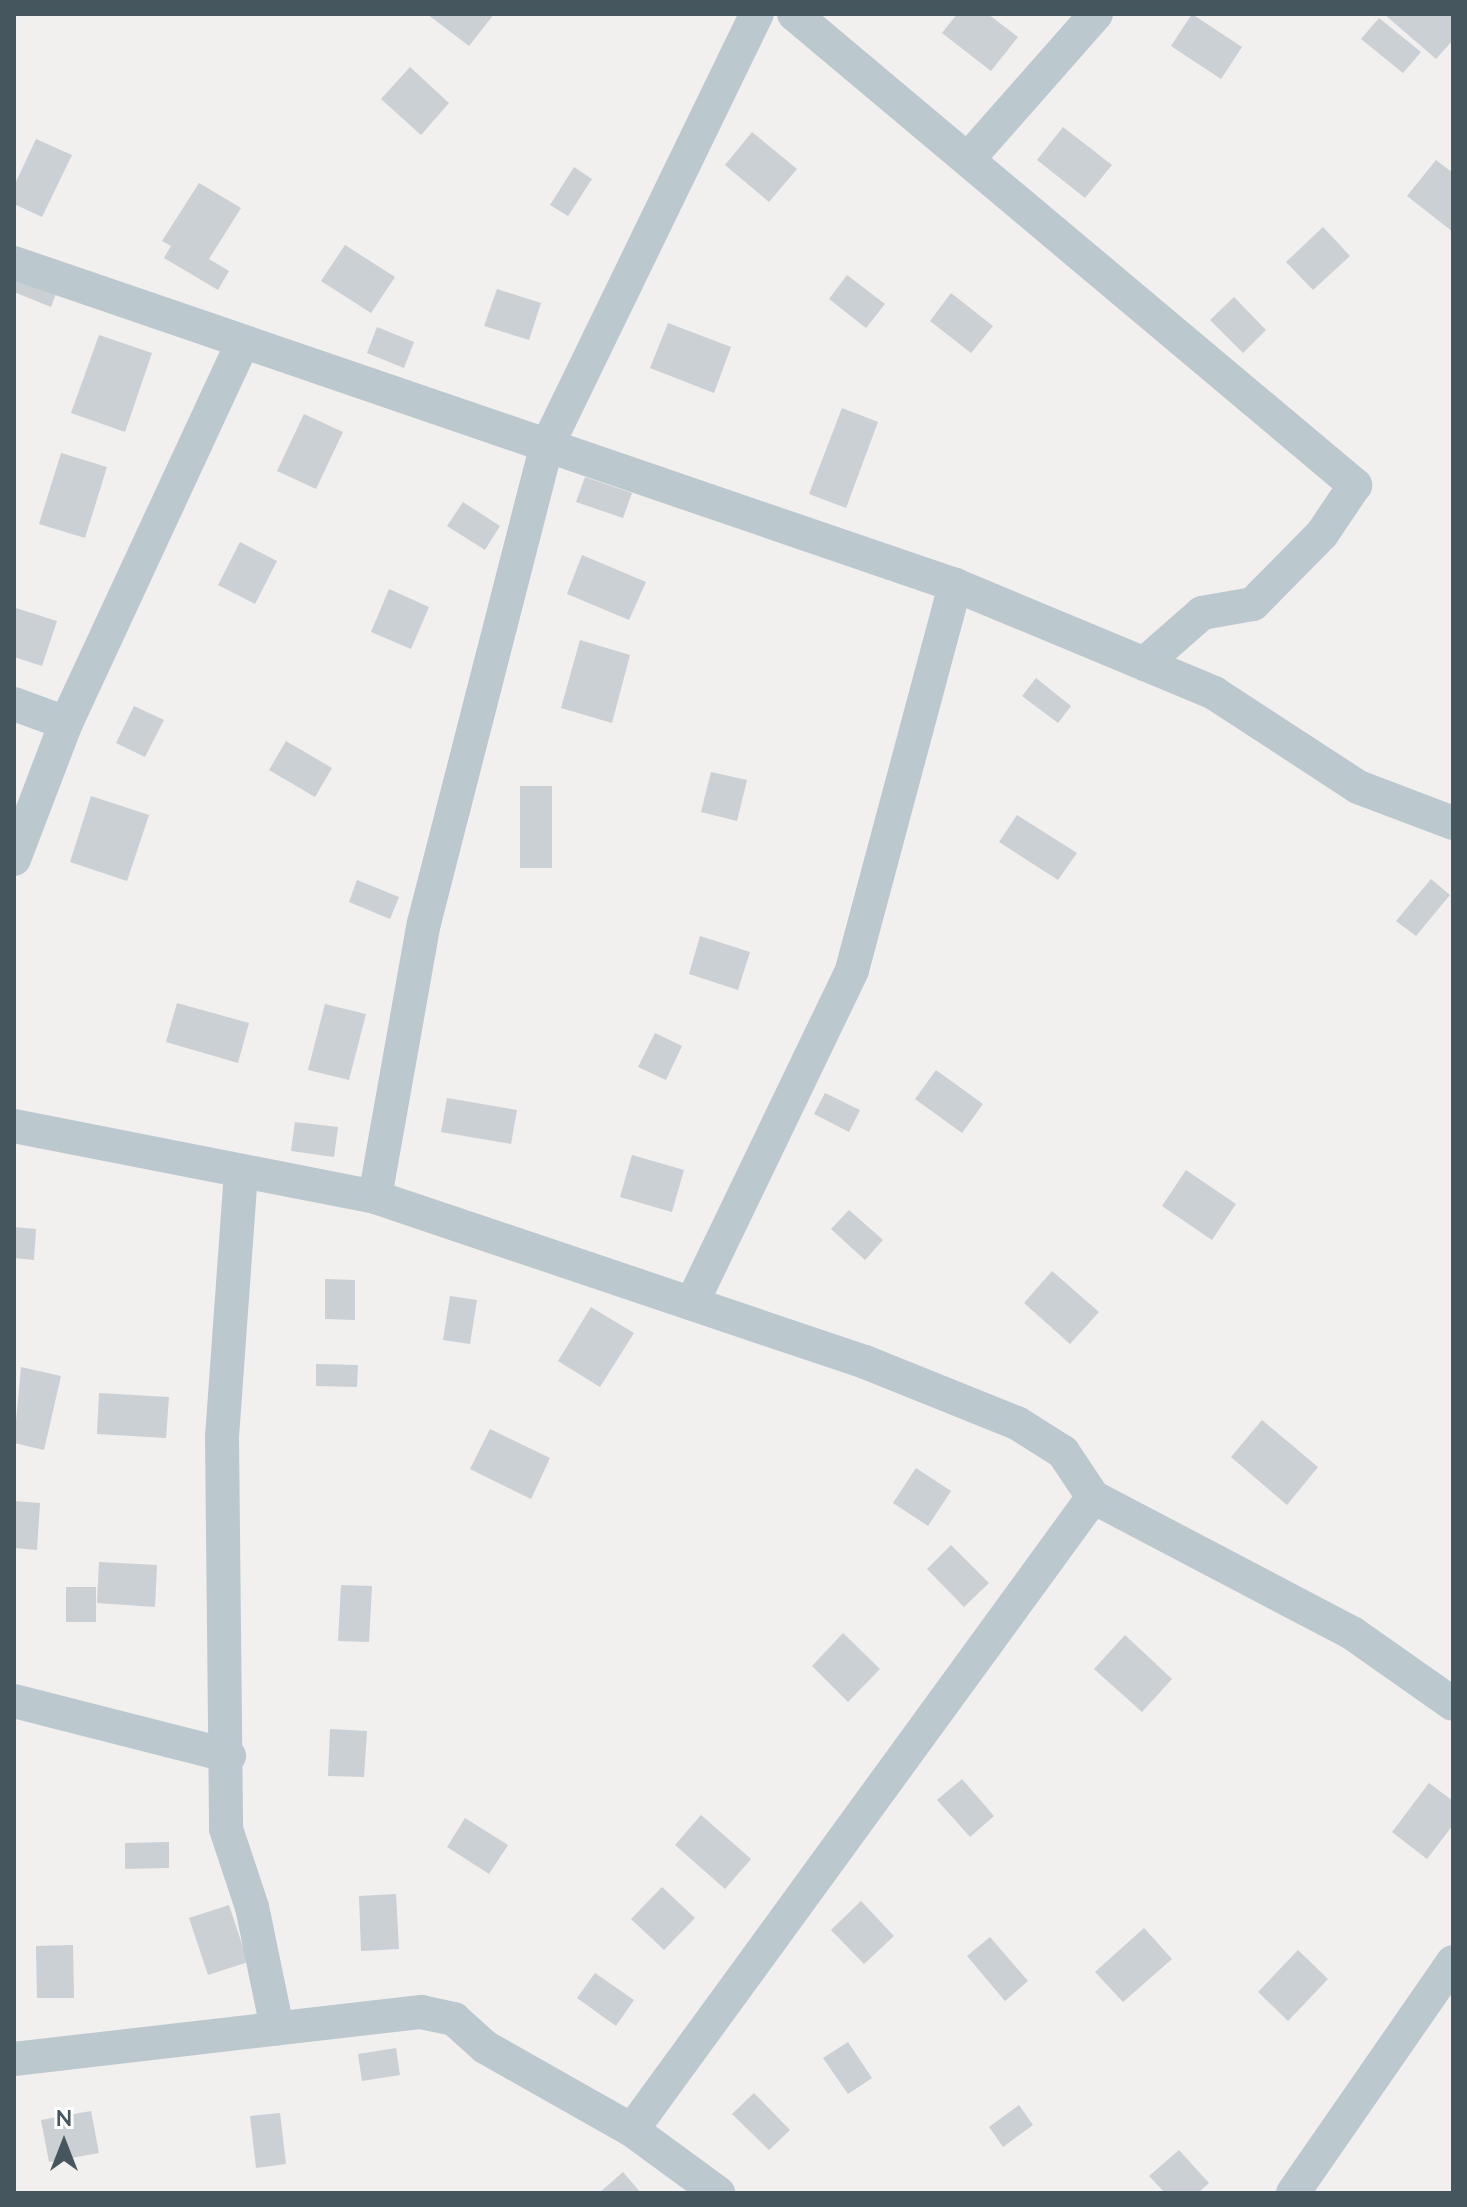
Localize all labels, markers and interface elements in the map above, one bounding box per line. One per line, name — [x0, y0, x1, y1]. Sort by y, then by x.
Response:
north arrow — [24, 2103, 104, 2183]
text: N — [56, 2104, 72, 2134]

